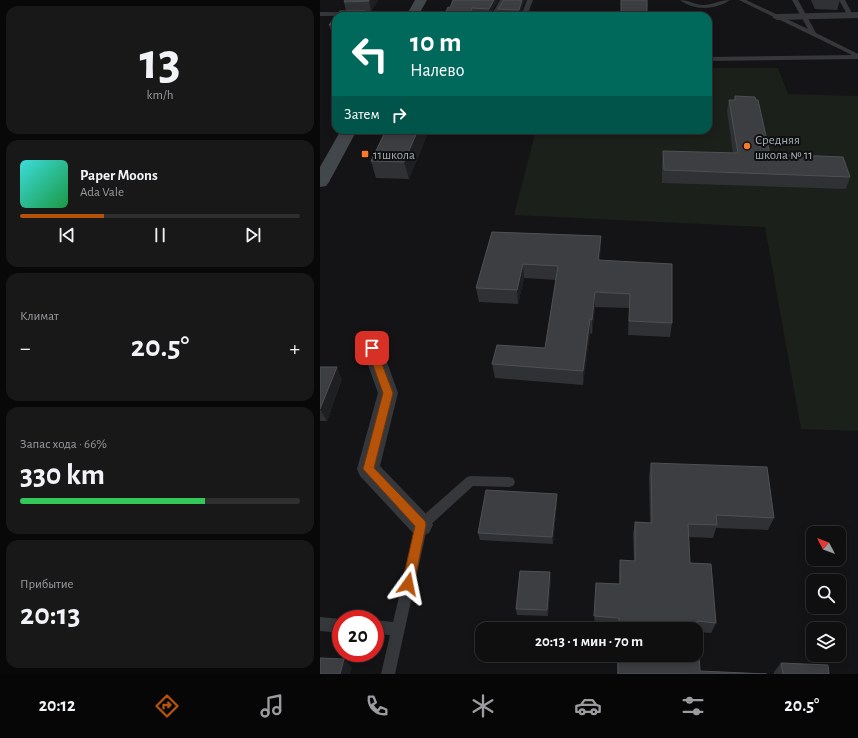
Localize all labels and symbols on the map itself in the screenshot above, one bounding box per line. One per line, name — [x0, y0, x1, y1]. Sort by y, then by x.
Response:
place label: Средняя школа № 11 — [755, 134, 813, 162]
marker: Средняя школа № 11 — [742, 141, 752, 151]
marker: 11школа — [360, 149, 370, 159]
place label: 11школа — [373, 149, 415, 162]
pin — [355, 331, 389, 365]
north arrow — [806, 526, 846, 566]
position arrow — [387, 563, 429, 605]
speed limit sign: 20 — [332, 610, 384, 662]

